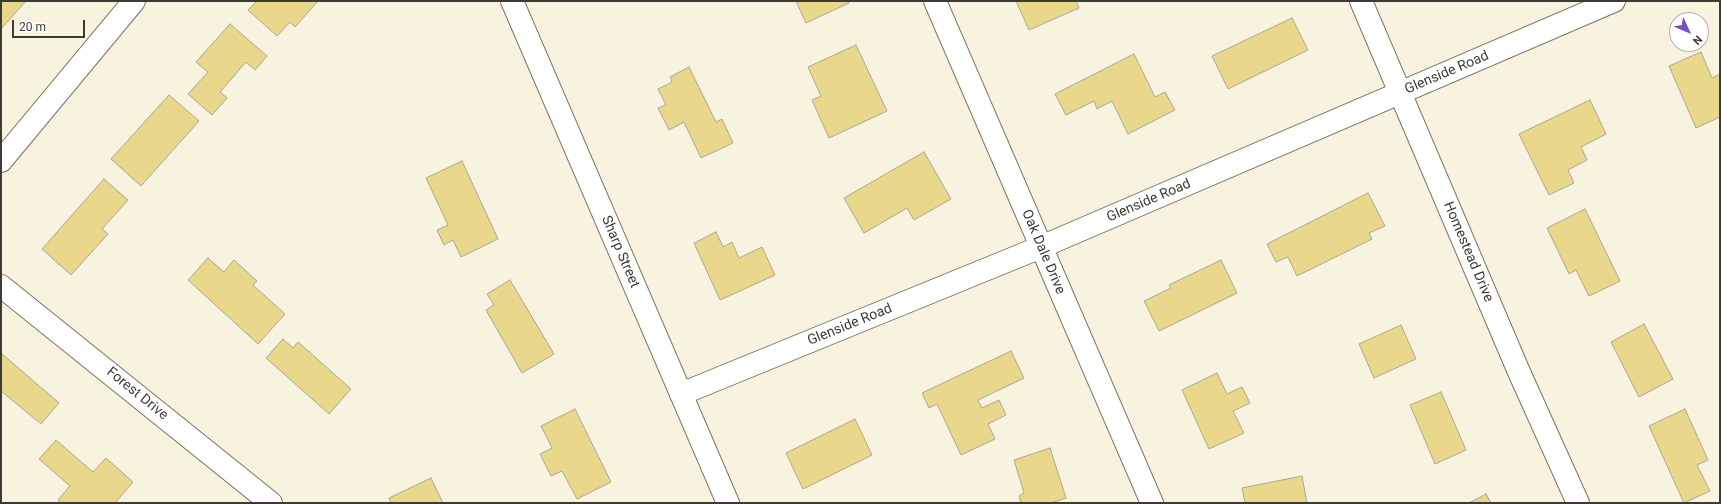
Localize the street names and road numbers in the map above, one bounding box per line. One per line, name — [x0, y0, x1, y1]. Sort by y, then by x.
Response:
street label: Glenside Road — [1402, 48, 1492, 98]
street label: Glenside Road — [1104, 176, 1194, 226]
street label: Homestead Drive — [1439, 199, 1497, 305]
street label: Oak Dale Drive — [1018, 207, 1068, 297]
street label: Sharp Street — [597, 213, 643, 291]
street label: Glenside Road — [805, 300, 895, 350]
street label: Forest Drive — [103, 364, 171, 424]

